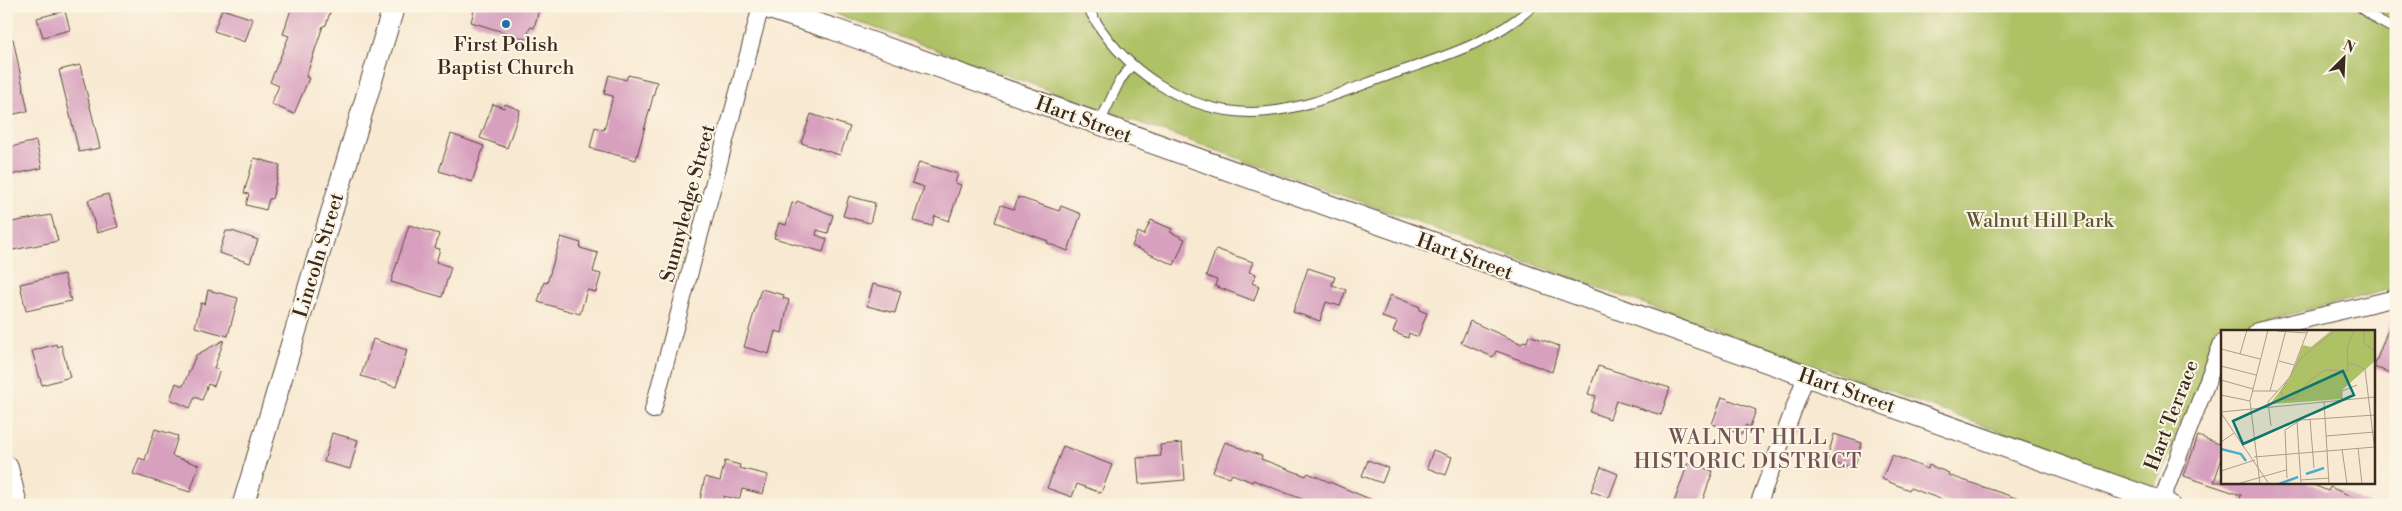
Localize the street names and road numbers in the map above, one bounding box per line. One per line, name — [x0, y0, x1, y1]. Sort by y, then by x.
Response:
street label: Hart Street — [1032, 91, 1135, 149]
street label: Sunnyledge Street — [655, 122, 722, 285]
street label: Lincoln Street — [289, 190, 350, 321]
street label: Hart Street — [1413, 228, 1516, 286]
street label: Hart Terrace — [2140, 357, 2205, 475]
street label: Hart Street — [1795, 363, 1898, 420]

